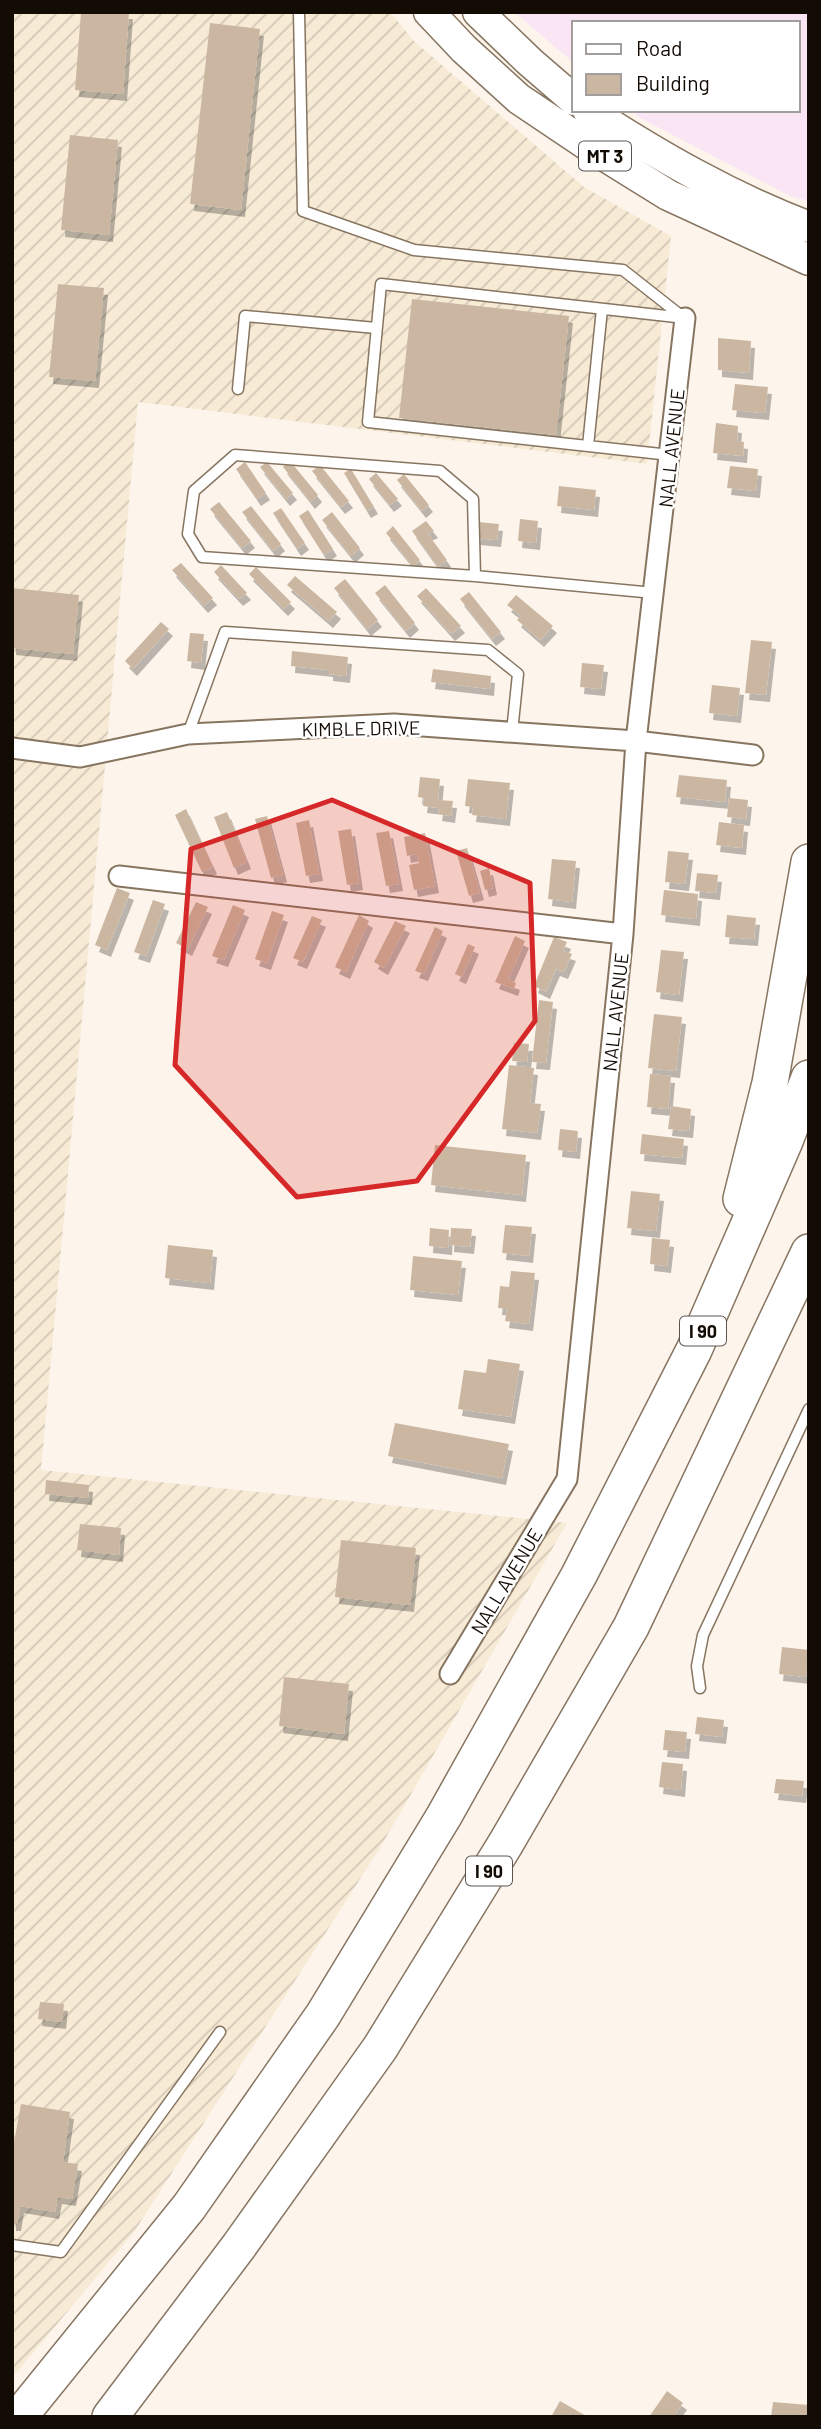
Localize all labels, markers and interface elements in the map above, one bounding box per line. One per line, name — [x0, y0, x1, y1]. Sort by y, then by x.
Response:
legend — [572, 21, 800, 112]
text: Road — [636, 35, 682, 60]
text: Building — [636, 70, 710, 95]
road number: MT 3 — [579, 141, 631, 170]
street label: NALL AVENUE — [653, 387, 689, 509]
street label: KIMBLE DRIVE — [301, 715, 421, 741]
street label: NALL AVENUE — [597, 951, 633, 1073]
road number: I 90 — [680, 1316, 726, 1346]
street label: NALL AVENUE — [465, 1524, 547, 1638]
road number: I 90 — [466, 1856, 512, 1885]

